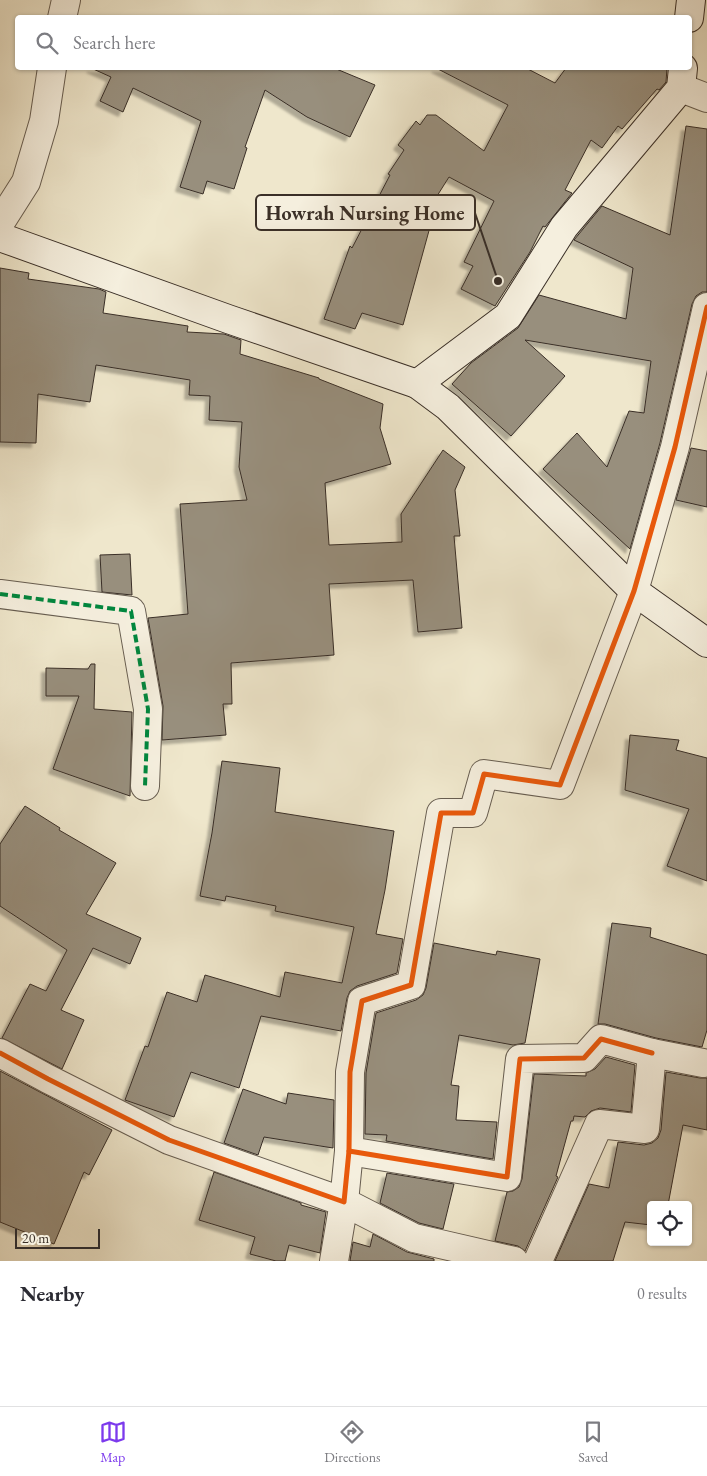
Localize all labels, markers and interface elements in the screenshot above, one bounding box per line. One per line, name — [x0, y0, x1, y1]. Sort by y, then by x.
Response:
search box — [15, 15, 692, 70]
icon: search — [33, 29, 61, 57]
text: Search here — [73, 30, 155, 55]
callout: Howrah Nursing Home — [256, 195, 475, 230]
text: Howrah Nursing Home — [266, 200, 464, 226]
map controls — [647, 1201, 692, 1246]
button: locate — [647, 1201, 692, 1246]
scale bar — [15, 1226, 100, 1249]
text: 20 m — [22, 1229, 49, 1247]
text: Nearby — [20, 1280, 84, 1307]
text: 0 results — [637, 1283, 687, 1304]
tab: Map — [99, 1418, 127, 1466]
tab: Directions — [324, 1418, 381, 1466]
tab: Saved — [578, 1418, 608, 1466]

